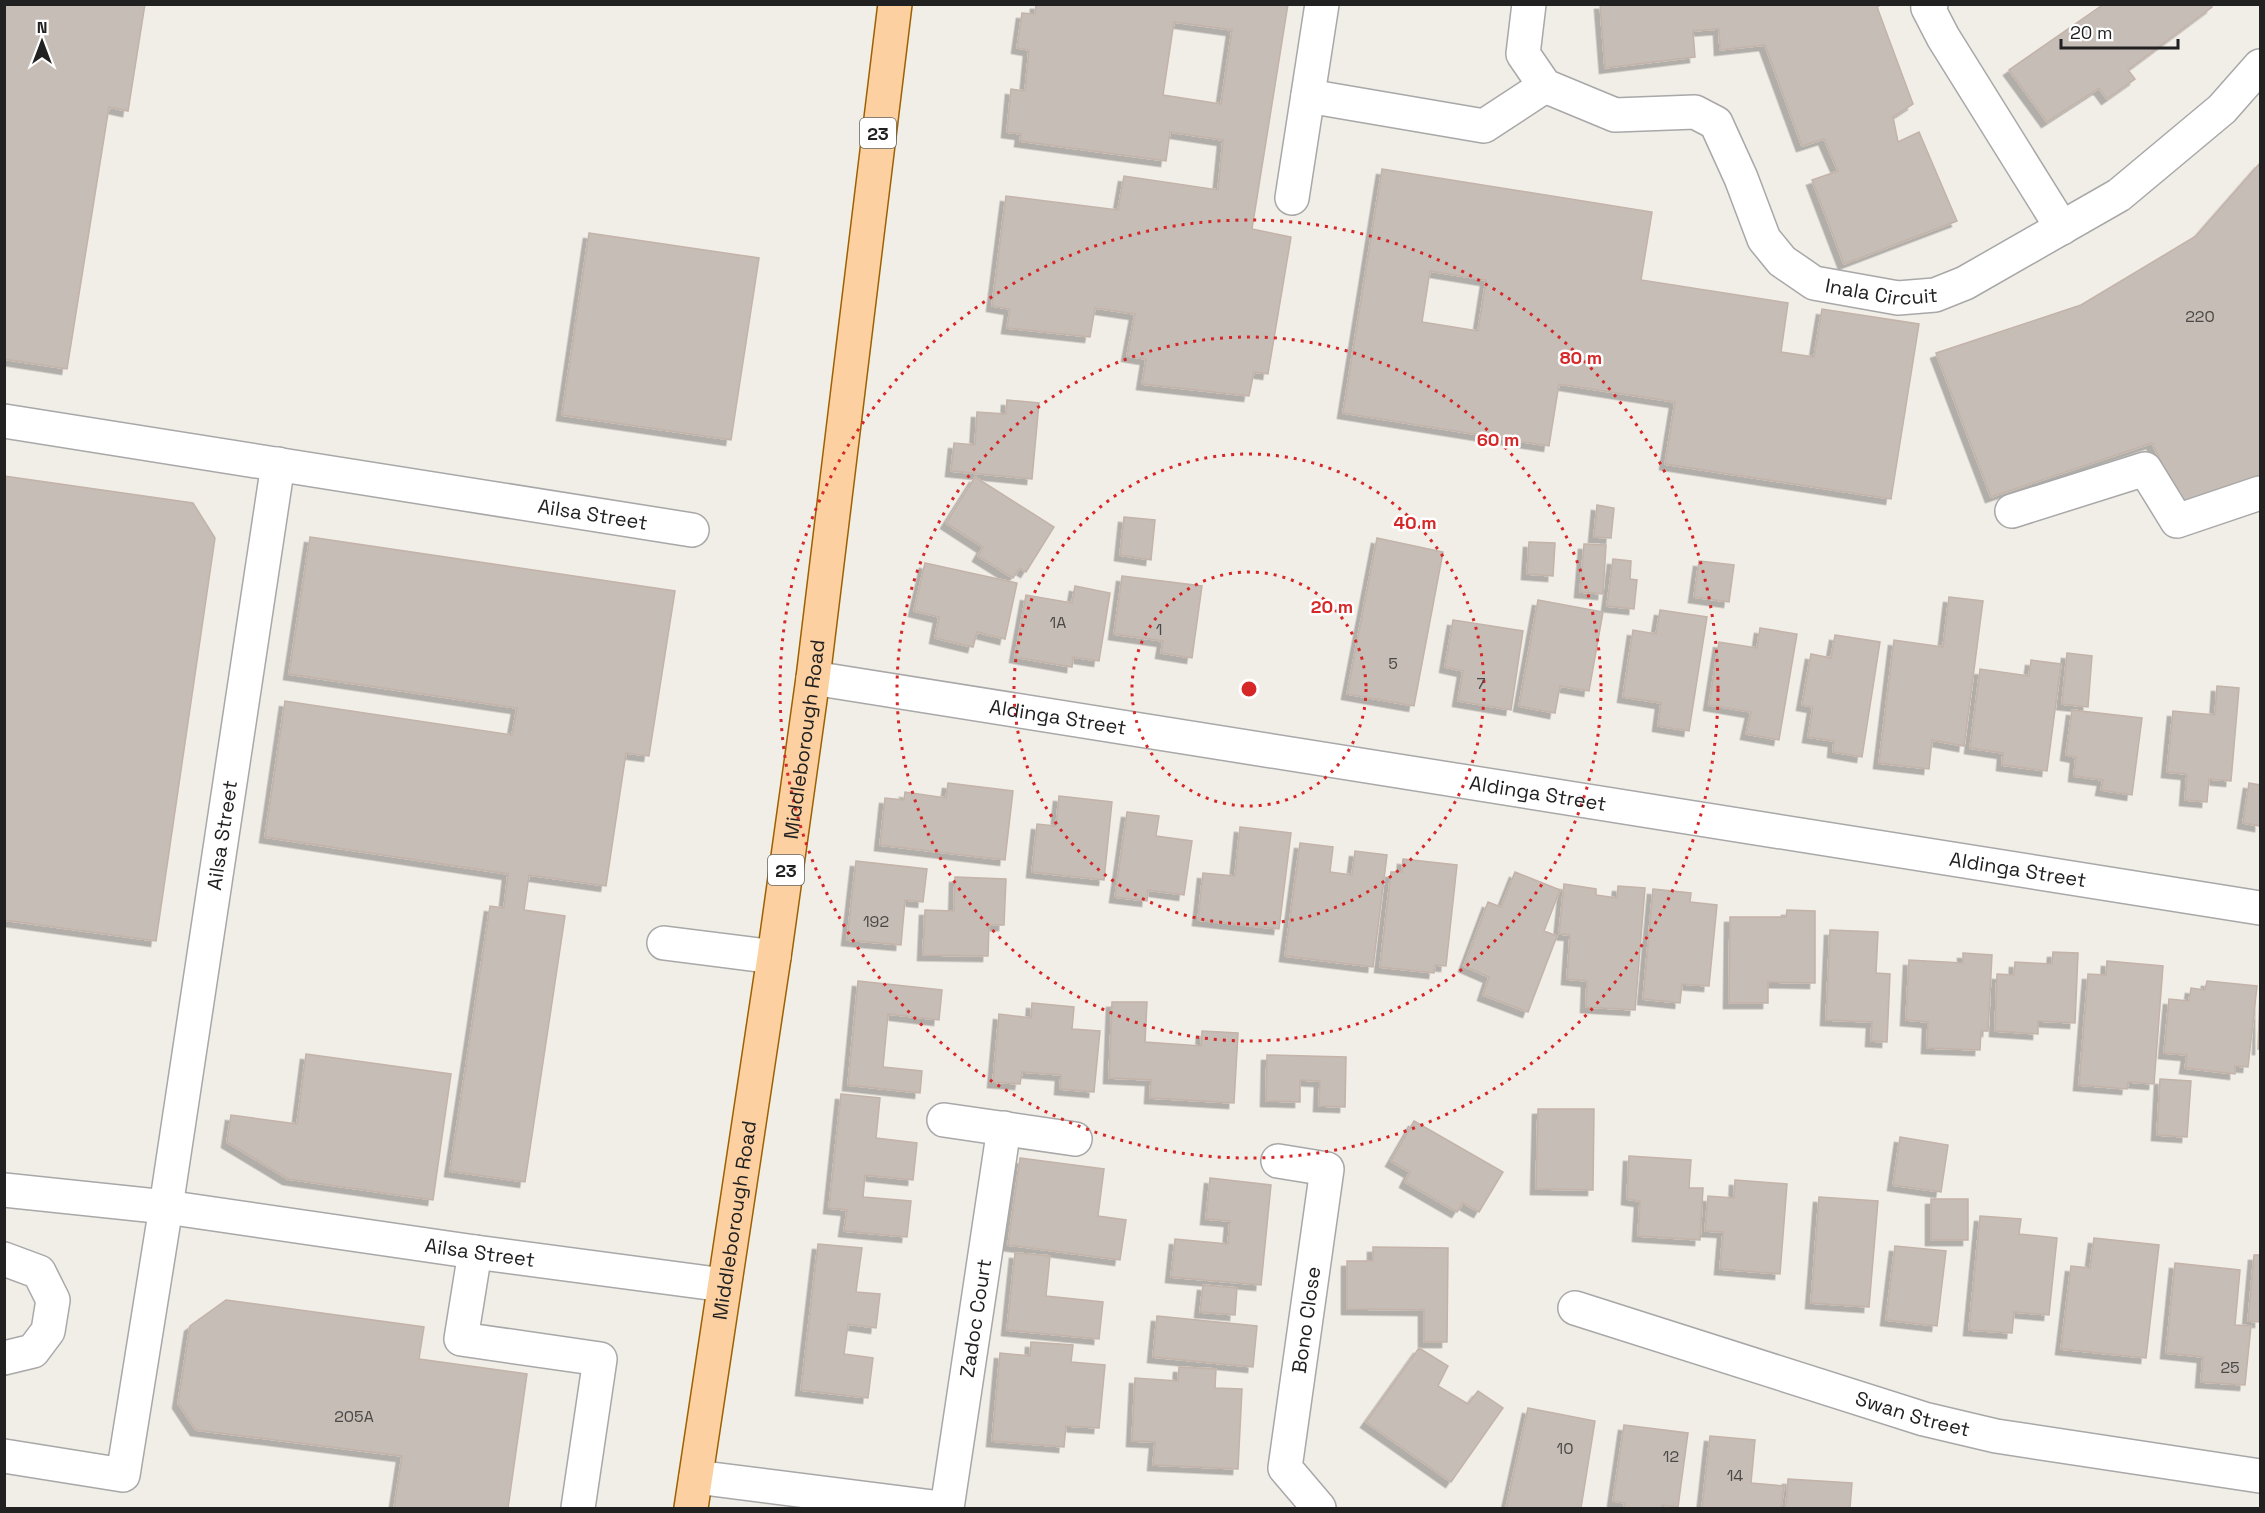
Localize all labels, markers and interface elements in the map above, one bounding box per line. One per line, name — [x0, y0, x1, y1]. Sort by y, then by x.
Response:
north arrow — [12, 12, 72, 72]
scale bar — [2061, 12, 2178, 50]
text: N — [37, 17, 47, 38]
text: 20 m — [2070, 21, 2113, 44]
road number: 23 — [860, 118, 896, 148]
street label: Inala Circuit — [1823, 272, 1939, 311]
house number: 220 — [2185, 306, 2215, 327]
text: 80 m — [1560, 346, 1602, 369]
text: 60 m — [1477, 428, 1519, 451]
street label: Ailsa Street — [536, 493, 649, 536]
text: 40 m — [1393, 511, 1437, 534]
text: 20 m — [1311, 595, 1353, 618]
house number: 1A — [1050, 612, 1066, 633]
house number: 1 — [1156, 619, 1162, 640]
street label: Middleborough Road — [778, 638, 831, 841]
house number: 5 — [1388, 653, 1398, 674]
house number: 7 — [1476, 673, 1486, 694]
centre of rings — [1239, 679, 1259, 699]
street label: Aldinga Street — [988, 693, 1128, 741]
street label: Aldinga Street — [1468, 770, 1608, 817]
street label: Ailsa Street — [201, 778, 243, 892]
street label: Aldinga Street — [1948, 846, 2088, 893]
road number: 23 — [768, 855, 804, 885]
house number: 192 — [863, 911, 889, 932]
street label: Middleborough Road — [707, 1119, 762, 1322]
street label: Ailsa Street — [423, 1232, 536, 1273]
street label: Zadoc Court — [954, 1257, 997, 1379]
street label: Bono Close — [1286, 1265, 1326, 1375]
house number: 25 — [2220, 1357, 2240, 1378]
street label: Swan Street — [1852, 1385, 1973, 1442]
house number: 205A — [334, 1406, 374, 1427]
house number: 10 — [1557, 1438, 1573, 1459]
house number: 12 — [1663, 1446, 1679, 1467]
house number: 14 — [1727, 1465, 1743, 1486]

